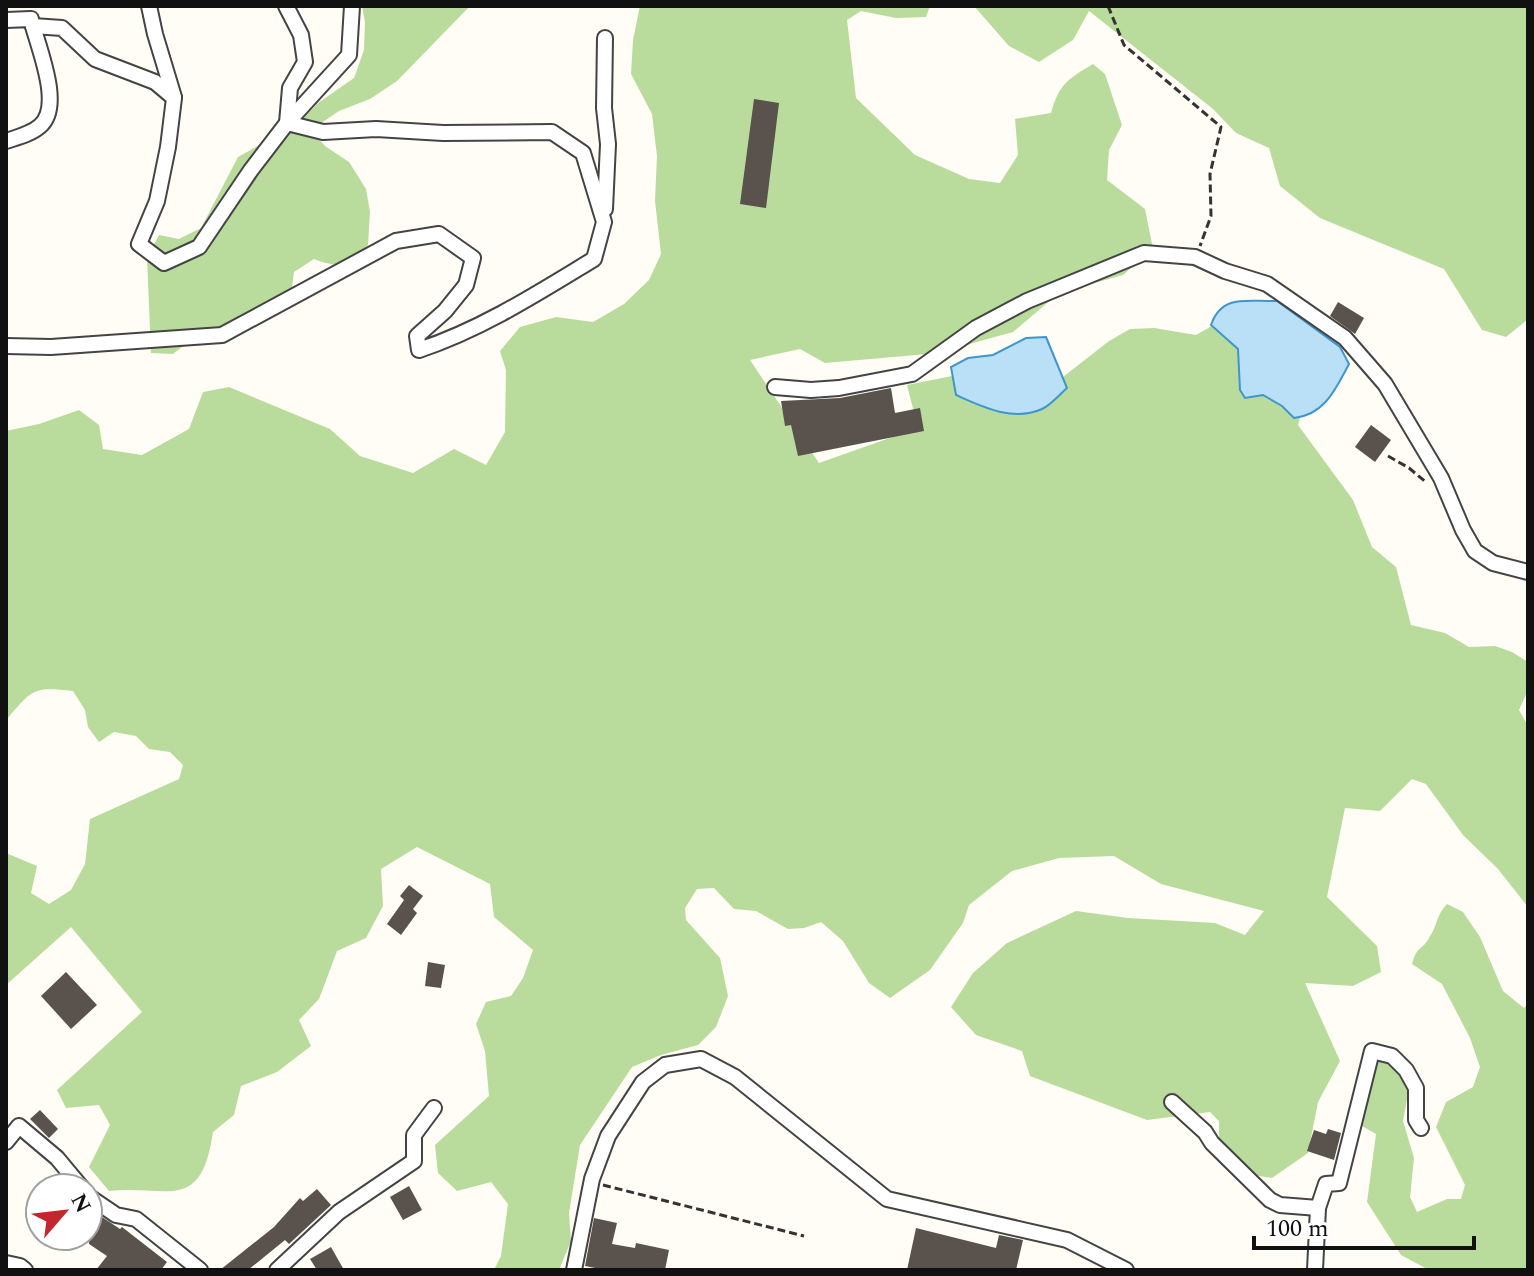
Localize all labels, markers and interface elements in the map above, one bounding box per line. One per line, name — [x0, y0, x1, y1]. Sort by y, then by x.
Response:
north arrow — [24, 1172, 104, 1252]
text: N — [62, 1188, 99, 1219]
scale bar — [1254, 1200, 1474, 1250]
text: 100 m — [1266, 1211, 1329, 1247]

